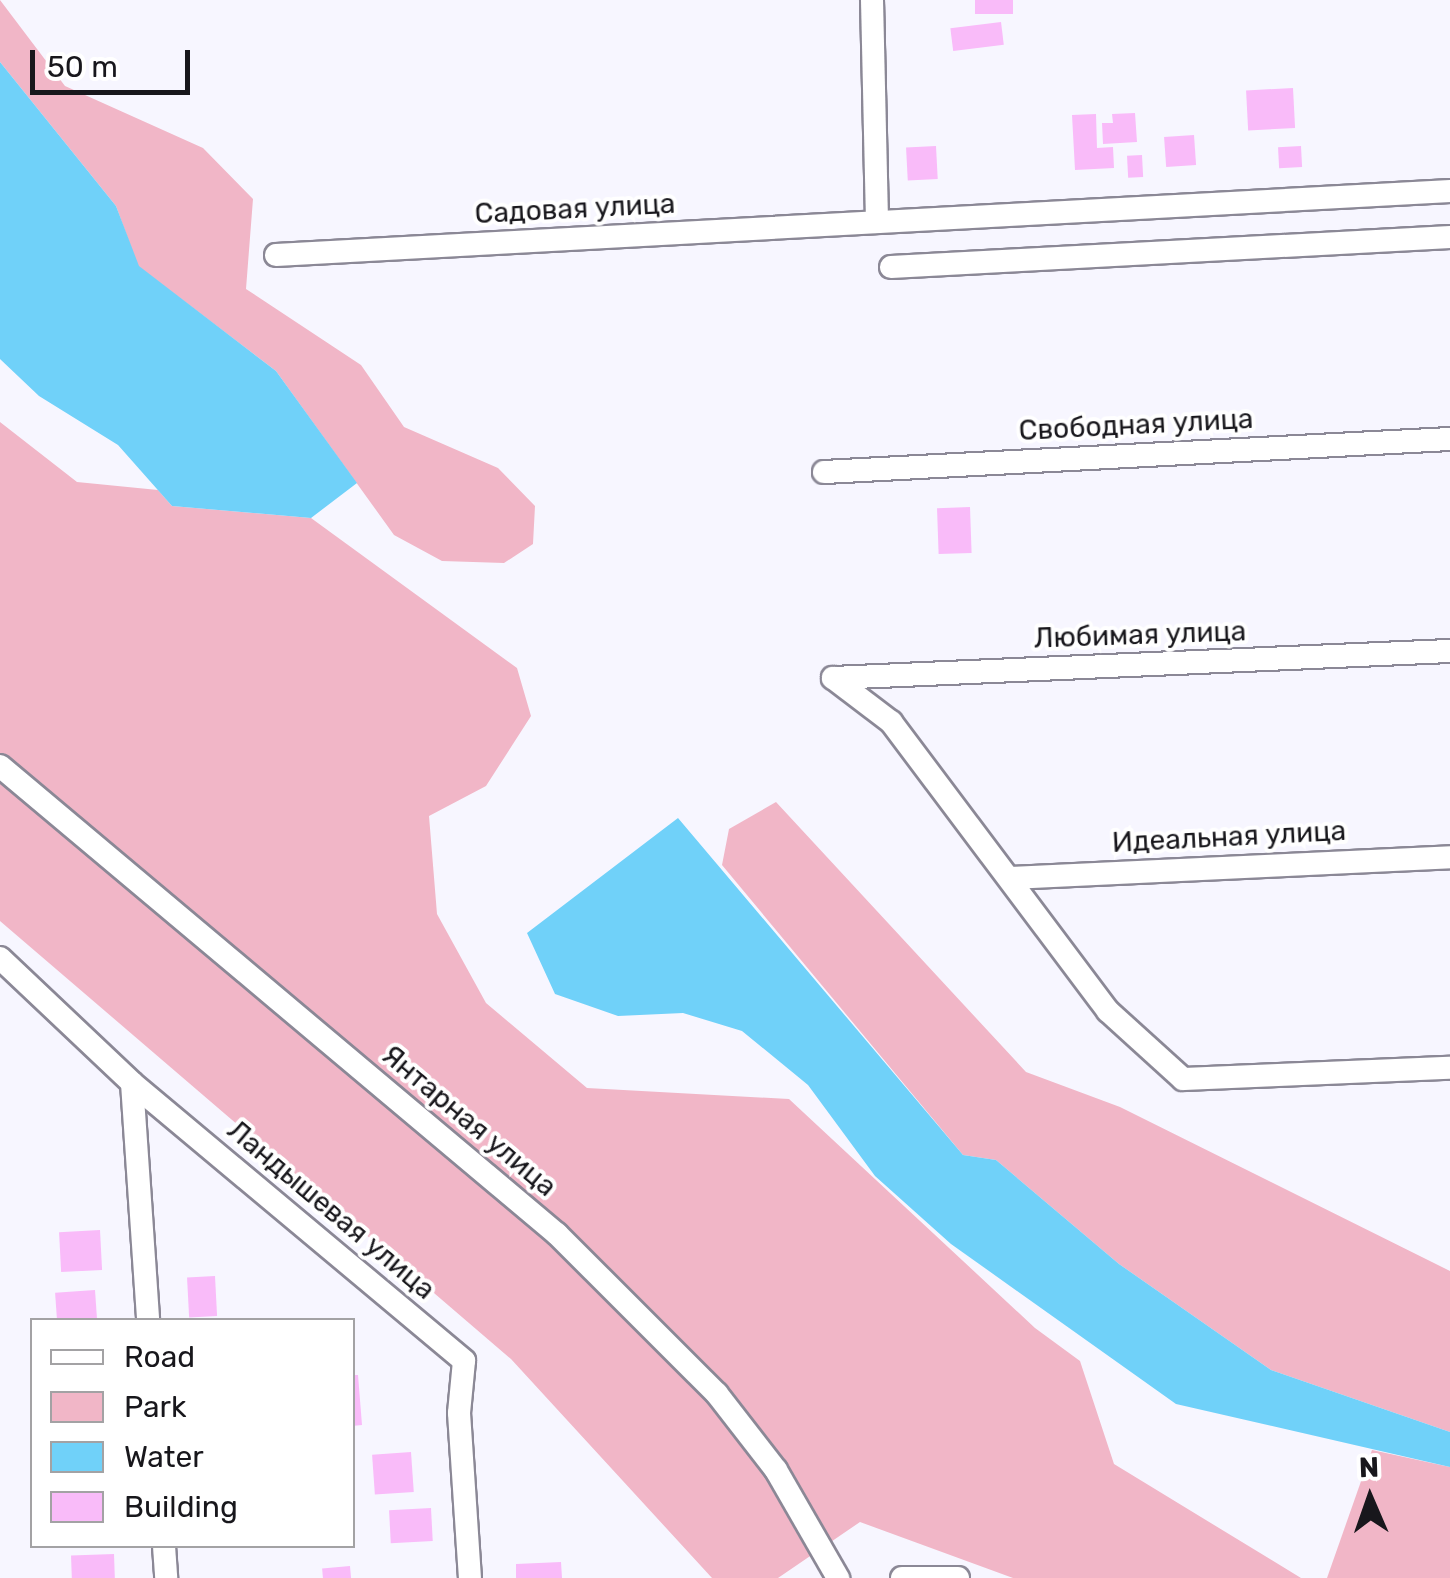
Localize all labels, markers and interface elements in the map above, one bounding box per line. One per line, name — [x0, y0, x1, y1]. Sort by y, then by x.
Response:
scale bar — [35, 30, 195, 92]
text: 50 m — [47, 49, 118, 85]
street label: Садовая улица — [474, 187, 676, 231]
street label: Свободная улица — [1018, 402, 1254, 448]
street label: Любимая улица — [1033, 615, 1247, 655]
street label: Идеальная улица — [1111, 814, 1347, 860]
street label: Янтарная улица — [375, 1038, 563, 1204]
street label: Ландышевая улица — [220, 1113, 442, 1307]
legend — [30, 1318, 355, 1548]
text: Road — [124, 1339, 195, 1375]
text: Park — [124, 1389, 186, 1425]
text: Water — [124, 1439, 204, 1475]
north arrow — [1320, 1448, 1420, 1548]
text: N — [1358, 1451, 1380, 1484]
text: Building — [124, 1489, 238, 1525]

